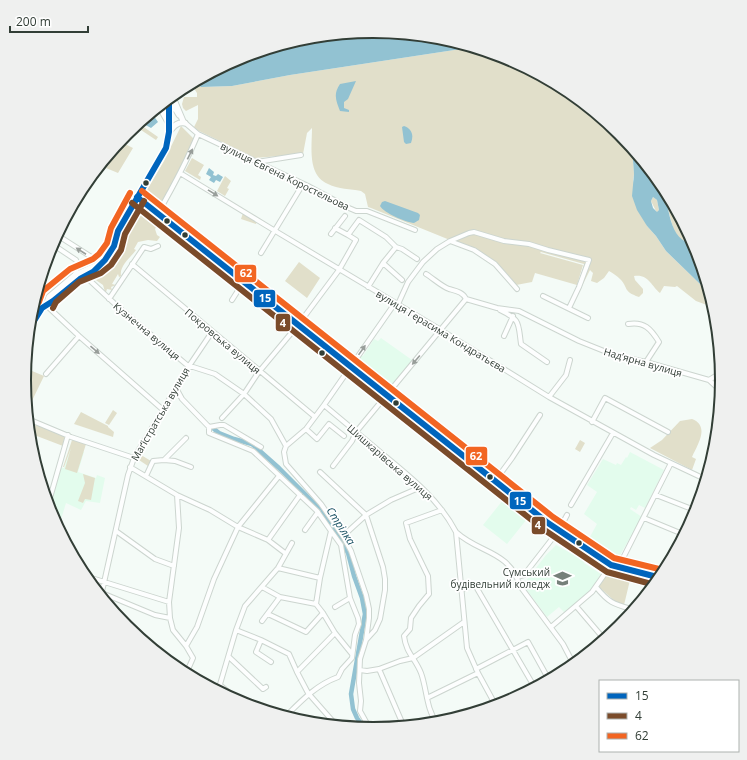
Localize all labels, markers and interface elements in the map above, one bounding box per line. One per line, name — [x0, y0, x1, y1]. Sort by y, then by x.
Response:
scale bar — [10, 8, 88, 34]
text: 200 m — [16, 13, 51, 30]
street label: вулиця Євгена Коростельова — [218, 139, 352, 213]
one-way arrow — [187, 148, 193, 159]
unlabelled marker — [141, 178, 151, 188]
one-way arrow — [208, 190, 219, 197]
unlabelled marker — [162, 216, 172, 226]
unlabelled marker — [180, 230, 190, 240]
one-way arrow — [76, 247, 86, 255]
line badge: 62 — [234, 264, 257, 283]
text: 62 — [240, 265, 252, 280]
street label: вулиця Герасима Кондратьєва — [374, 287, 508, 375]
line badge: 15 — [253, 289, 276, 308]
text: 15 — [259, 290, 271, 305]
street label: Кузнечна вулиця — [111, 299, 183, 363]
street label: Покровська вулиця — [182, 305, 264, 377]
line badge: 4 — [275, 313, 291, 332]
text: 4 — [280, 315, 287, 330]
street label: Надʼярна вулиця — [602, 344, 684, 380]
one-way arrow — [358, 345, 366, 355]
one-way arrow — [89, 346, 100, 355]
unlabelled marker — [317, 348, 327, 358]
one-way arrow — [411, 355, 420, 365]
street label: Маґістратська вулиця — [127, 365, 193, 463]
unlabelled marker — [391, 398, 401, 408]
street label: Шишкарівська вулиця — [344, 421, 436, 503]
line badge: 62 — [465, 446, 488, 466]
text: 62 — [470, 448, 482, 463]
unlabelled marker — [485, 472, 495, 482]
line badge: 15 — [509, 491, 532, 510]
text: 15 — [514, 493, 526, 508]
water label: Стрілка — [324, 504, 359, 548]
line badge: 4 — [531, 516, 546, 535]
text: 4 — [535, 517, 542, 532]
unlabelled marker — [574, 538, 584, 548]
place label: Сумський будівельний коледж — [451, 565, 551, 591]
school or university icon: Сумський будівельний коледж — [553, 568, 573, 588]
legend — [599, 680, 739, 752]
text: 15 — [635, 687, 649, 704]
text: 4 — [635, 707, 642, 724]
text: 62 — [635, 727, 649, 744]

